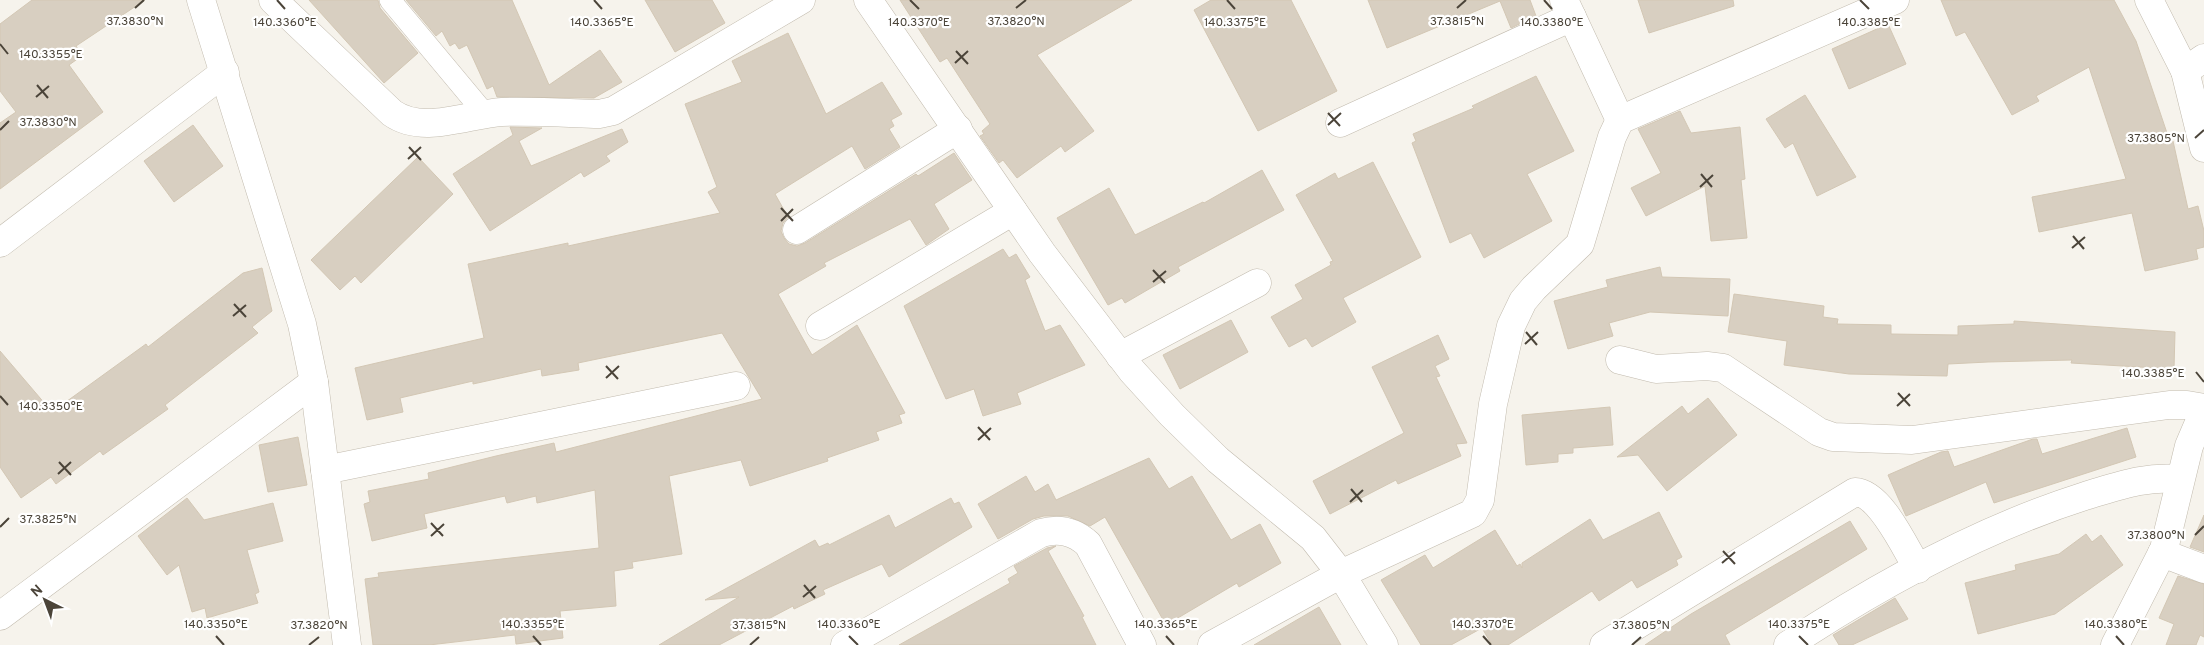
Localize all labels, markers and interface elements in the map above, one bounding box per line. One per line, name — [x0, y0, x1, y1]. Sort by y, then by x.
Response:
text: 37.3830°N — [106, 14, 164, 30]
text: 37.3820°N — [987, 14, 1045, 30]
text: 37.3815°N — [1430, 14, 1484, 30]
text: 140.3360°E — [253, 15, 317, 31]
text: 140.3365°E — [570, 15, 634, 31]
text: 140.3370°E — [888, 15, 950, 31]
text: 140.3375°E — [1204, 15, 1266, 31]
text: 140.3380°E — [1520, 15, 1584, 31]
text: 140.3385°E — [1837, 15, 1901, 31]
text: 140.3355°E — [19, 47, 83, 63]
text: 37.3830°N — [19, 115, 77, 131]
text: 37.3805°N — [2127, 131, 2185, 147]
text: 140.3385°E — [2121, 366, 2185, 382]
text: 140.3350°E — [19, 399, 83, 415]
text: 37.3825°N — [19, 512, 77, 528]
text: 37.3800°N — [2127, 528, 2185, 544]
north arrow — [20, 575, 70, 625]
text: N — [28, 582, 47, 601]
text: 140.3350°E — [184, 617, 248, 633]
text: 140.3355°E — [501, 617, 565, 633]
text: 140.3360°E — [817, 617, 881, 633]
text: 140.3365°E — [1134, 617, 1198, 633]
text: 140.3370°E — [1452, 617, 1514, 633]
text: 140.3375°E — [1768, 617, 1830, 633]
text: 140.3380°E — [2084, 617, 2148, 633]
text: 37.3820°N — [290, 618, 348, 634]
text: 37.3815°N — [732, 618, 786, 634]
text: 37.3805°N — [1612, 618, 1670, 634]

